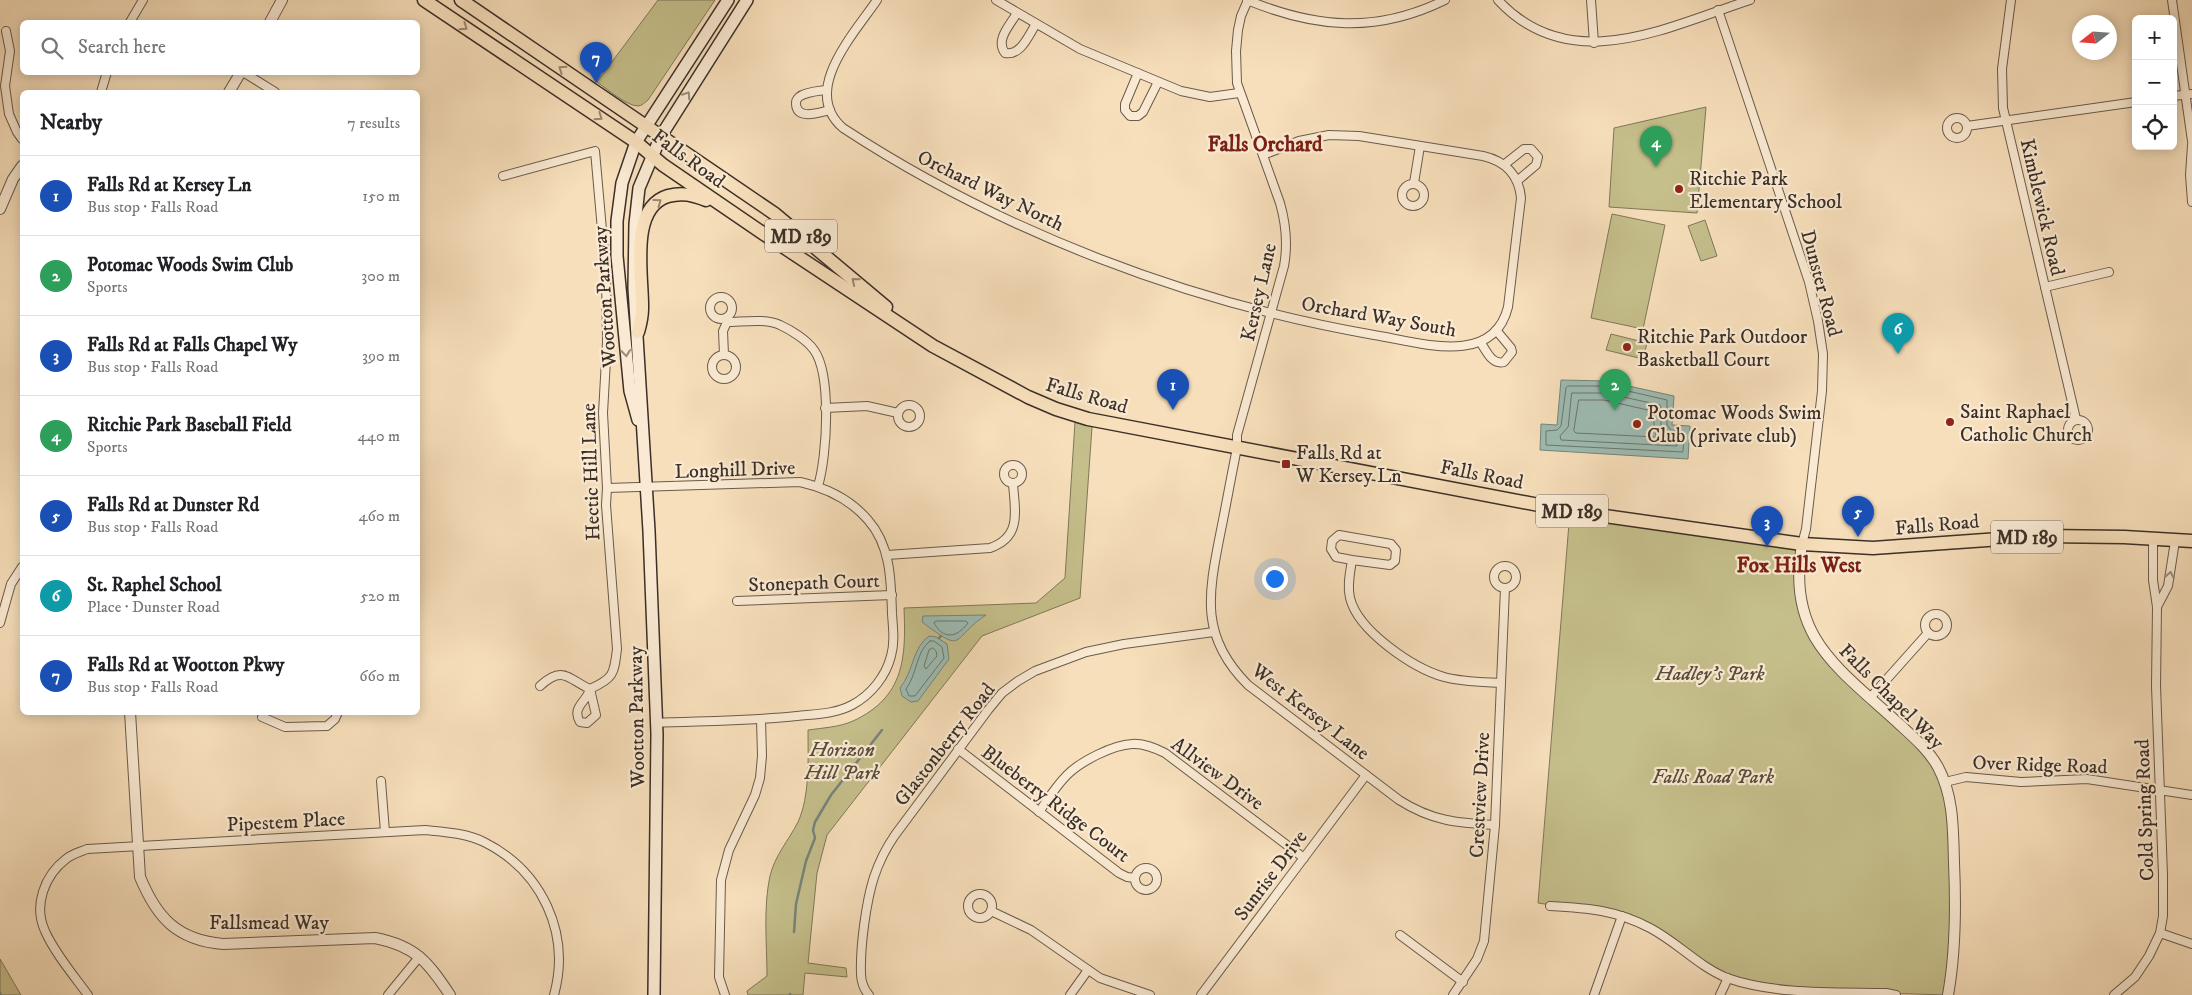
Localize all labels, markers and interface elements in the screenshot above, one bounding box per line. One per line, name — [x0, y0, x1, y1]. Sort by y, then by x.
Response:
north arrow — [2072, 15, 2117, 60]
map controls — [2132, 15, 2177, 150]
button: + — [2132, 15, 2177, 60]
search box — [20, 20, 420, 75]
one-way arrow — [459, 21, 468, 30]
icon: search — [38, 34, 66, 62]
text: Search here — [78, 36, 166, 59]
pin: 7 — [580, 42, 612, 83]
button: − — [2132, 60, 2177, 105]
one-way arrow — [559, 66, 568, 75]
one-way arrow — [680, 91, 690, 100]
button: locate — [2132, 105, 2177, 150]
text: Nearby — [40, 110, 102, 136]
one-way arrow — [594, 111, 603, 121]
text: 7 results — [347, 113, 400, 133]
street label: Falls Road — [647, 124, 730, 194]
pin: 4 — [1640, 126, 1672, 167]
district label: Falls Orchard — [1207, 132, 1323, 158]
street label: Kimblewick Road — [2014, 136, 2069, 278]
street label: Orchard Way North — [913, 145, 1068, 238]
place label: Ritchie Park Elementary School — [1689, 167, 1842, 215]
text: Falls Rd at Kersey Ln — [87, 174, 251, 197]
marker: Ritchie Park Elementary School — [1673, 183, 1685, 195]
text: 1 — [53, 186, 59, 206]
text: 150 m — [362, 186, 400, 206]
text: Bus stop · Falls Road — [87, 197, 218, 217]
one-way arrow — [652, 199, 662, 208]
road number: MD 189 — [765, 220, 837, 252]
street label: Wootton Parkway — [588, 225, 623, 370]
street label: Dunster Road — [1794, 227, 1847, 340]
street label: Kersey Lane — [1236, 241, 1283, 344]
text: Potomac Woods Swim Club — [87, 254, 293, 277]
text: 2 — [52, 266, 60, 286]
text: 300 m — [361, 266, 400, 286]
text: Sports — [87, 277, 128, 297]
one-way arrow — [852, 278, 861, 287]
street label: Orchard Way South — [1299, 292, 1459, 343]
pin: 6 — [1882, 313, 1914, 354]
place label: Ritchie Park Outdoor Basketball Court — [1637, 325, 1808, 373]
text: Falls Rd at Falls Chapel Wy — [87, 334, 297, 357]
marker: Ritchie Park Outdoor Basketball Court — [1621, 341, 1633, 353]
text: 3 — [53, 346, 59, 366]
text: 390 m — [362, 346, 400, 366]
one-way arrow — [620, 349, 631, 357]
text: Bus stop · Falls Road — [87, 357, 218, 377]
pin: 1 — [1157, 369, 1189, 410]
pin: 2 — [1599, 369, 1631, 410]
street label: Falls Road — [1042, 373, 1131, 420]
place label: Saint Raphael Catholic Church — [1960, 400, 2093, 448]
place label: Potomac Woods Swim Club (private club) — [1647, 401, 1822, 449]
street label: Hectic Hill Lane — [577, 403, 606, 541]
text: Ritchie Park Baseball Field — [87, 414, 291, 437]
marker: Saint Raphael Catholic Church — [1944, 416, 1956, 428]
marker: Potomac Woods Swim Club (private club) — [1631, 418, 1643, 430]
text: 4 — [51, 426, 61, 446]
text: 440 m — [358, 426, 400, 446]
text: Sports — [87, 437, 128, 457]
place label: Falls Rd at W Kersey Ln — [1295, 441, 1402, 489]
street label: Falls Road — [1438, 455, 1526, 496]
street label: Longhill Drive — [674, 456, 796, 485]
marker: Falls Rd at W Kersey Ln — [1280, 458, 1292, 470]
text: Falls Rd at Dunster Rd — [87, 494, 259, 517]
road number: MD 189 — [1536, 494, 1608, 528]
pin: 5 — [1842, 496, 1874, 537]
text: 5 — [52, 506, 60, 526]
text: 460 m — [358, 506, 400, 526]
pin: 3 — [1751, 506, 1783, 547]
street label: Falls Road — [1894, 509, 1980, 542]
text: Bus stop · Falls Road — [87, 517, 218, 537]
road number: MD 189 — [1991, 520, 2063, 554]
district label: Fox Hills West — [1736, 553, 1862, 579]
your location — [1262, 566, 1288, 592]
street label: Stonepath Court — [748, 569, 880, 598]
one-way arrow — [2164, 570, 2174, 579]
text: St. Raphel School — [87, 574, 221, 597]
text: 6 — [52, 586, 60, 606]
text: 520 m — [360, 586, 400, 606]
text: Place · Dunster Road — [87, 597, 220, 617]
street label: Falls Chapel Way — [1833, 639, 1949, 755]
street label: Wootton Parkway — [624, 645, 651, 789]
text: Falls Rd at Wootton Pkwy — [87, 654, 284, 677]
street label: West Kersey Lane — [1245, 658, 1374, 766]
park label: Hadley's Park — [1654, 662, 1765, 687]
text: 7 — [52, 666, 60, 686]
text: 660 m — [359, 666, 400, 686]
text: Bus stop · Falls Road — [87, 677, 218, 697]
street label: Glastonberry Road — [889, 678, 1001, 812]
street label: Allview Drive — [1166, 732, 1268, 816]
street label: Crestview Drive — [1465, 732, 1496, 859]
park label: Horizon Hill Park — [803, 738, 881, 786]
street label: Cold Spring Road — [2131, 738, 2160, 881]
street label: Blueberry Ridge Court — [976, 740, 1135, 868]
street label: Over Ridge Road — [1972, 751, 2108, 780]
park label: Falls Road Park — [1652, 765, 1775, 790]
street label: Pipestem Place — [226, 807, 346, 838]
street label: Sunrise Drive — [1229, 826, 1313, 926]
street label: Fallsmead Way — [209, 911, 329, 936]

